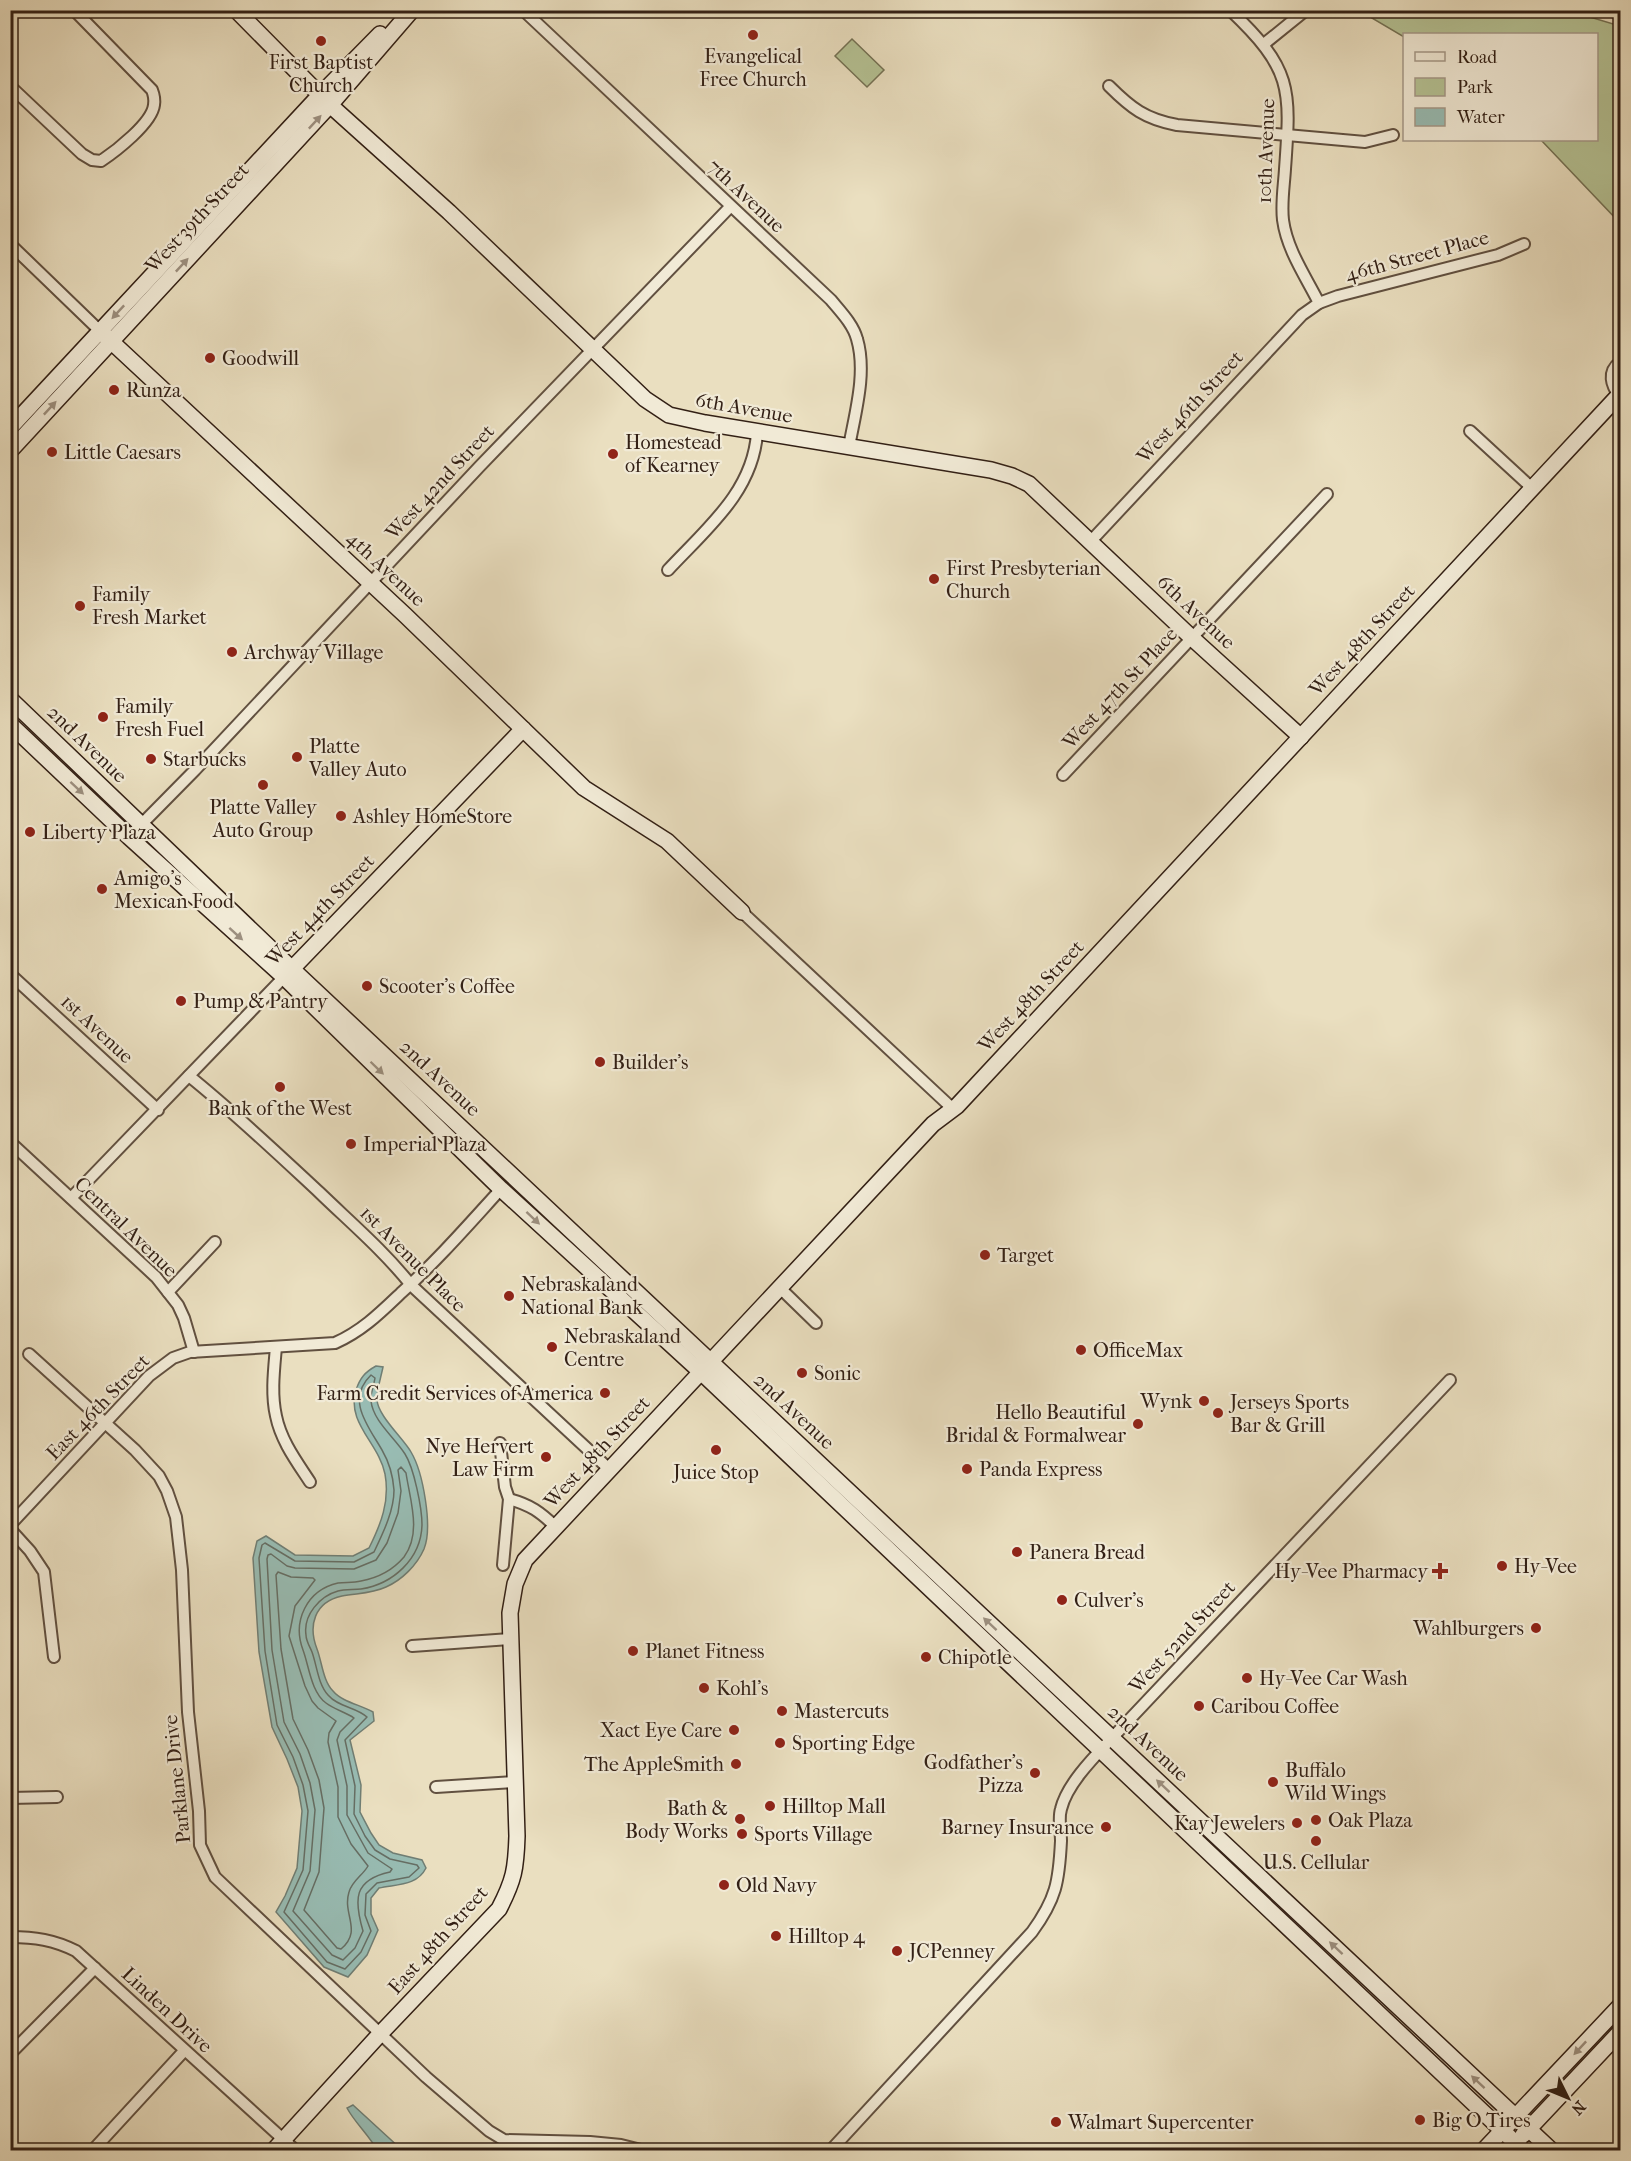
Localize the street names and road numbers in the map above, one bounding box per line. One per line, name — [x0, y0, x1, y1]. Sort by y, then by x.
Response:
street label: 10th Avenue — [1253, 98, 1279, 204]
street label: 7th Avenue — [703, 155, 789, 238]
street label: West 39th Street — [140, 159, 254, 278]
street label: 46th Street Place — [1343, 226, 1492, 286]
street label: West 46th Street — [1131, 346, 1248, 469]
street label: 6th Avenue — [694, 388, 794, 428]
street label: West 42nd Street — [380, 420, 499, 545]
street label: 4th Avenue — [342, 527, 430, 611]
street label: 6th Avenue — [1152, 570, 1240, 654]
street label: West 48th Street — [1304, 579, 1420, 701]
street label: West 47th St Place — [1057, 622, 1182, 754]
street label: 2nd Avenue — [42, 700, 132, 788]
street label: West 44th Street — [260, 849, 379, 971]
street label: West 48th Street — [973, 935, 1089, 1057]
street label: 1st Avenue — [56, 990, 138, 1068]
street label: 2nd Avenue — [395, 1035, 485, 1121]
street label: Central Avenue — [70, 1172, 182, 1282]
street label: 1st Avenue Place — [355, 1201, 471, 1317]
street label: East 46th Street — [42, 1349, 154, 1465]
street label: 2nd Avenue — [749, 1368, 839, 1454]
street label: West 48th Street — [539, 1391, 655, 1513]
street label: West 52nd Street — [1123, 1576, 1240, 1699]
street label: 2nd Avenue — [1103, 1700, 1193, 1786]
street label: Parklane Drive — [159, 1713, 195, 1844]
street label: East 48th Street — [383, 1881, 493, 1999]
street label: Linden Drive — [117, 1962, 217, 2058]

